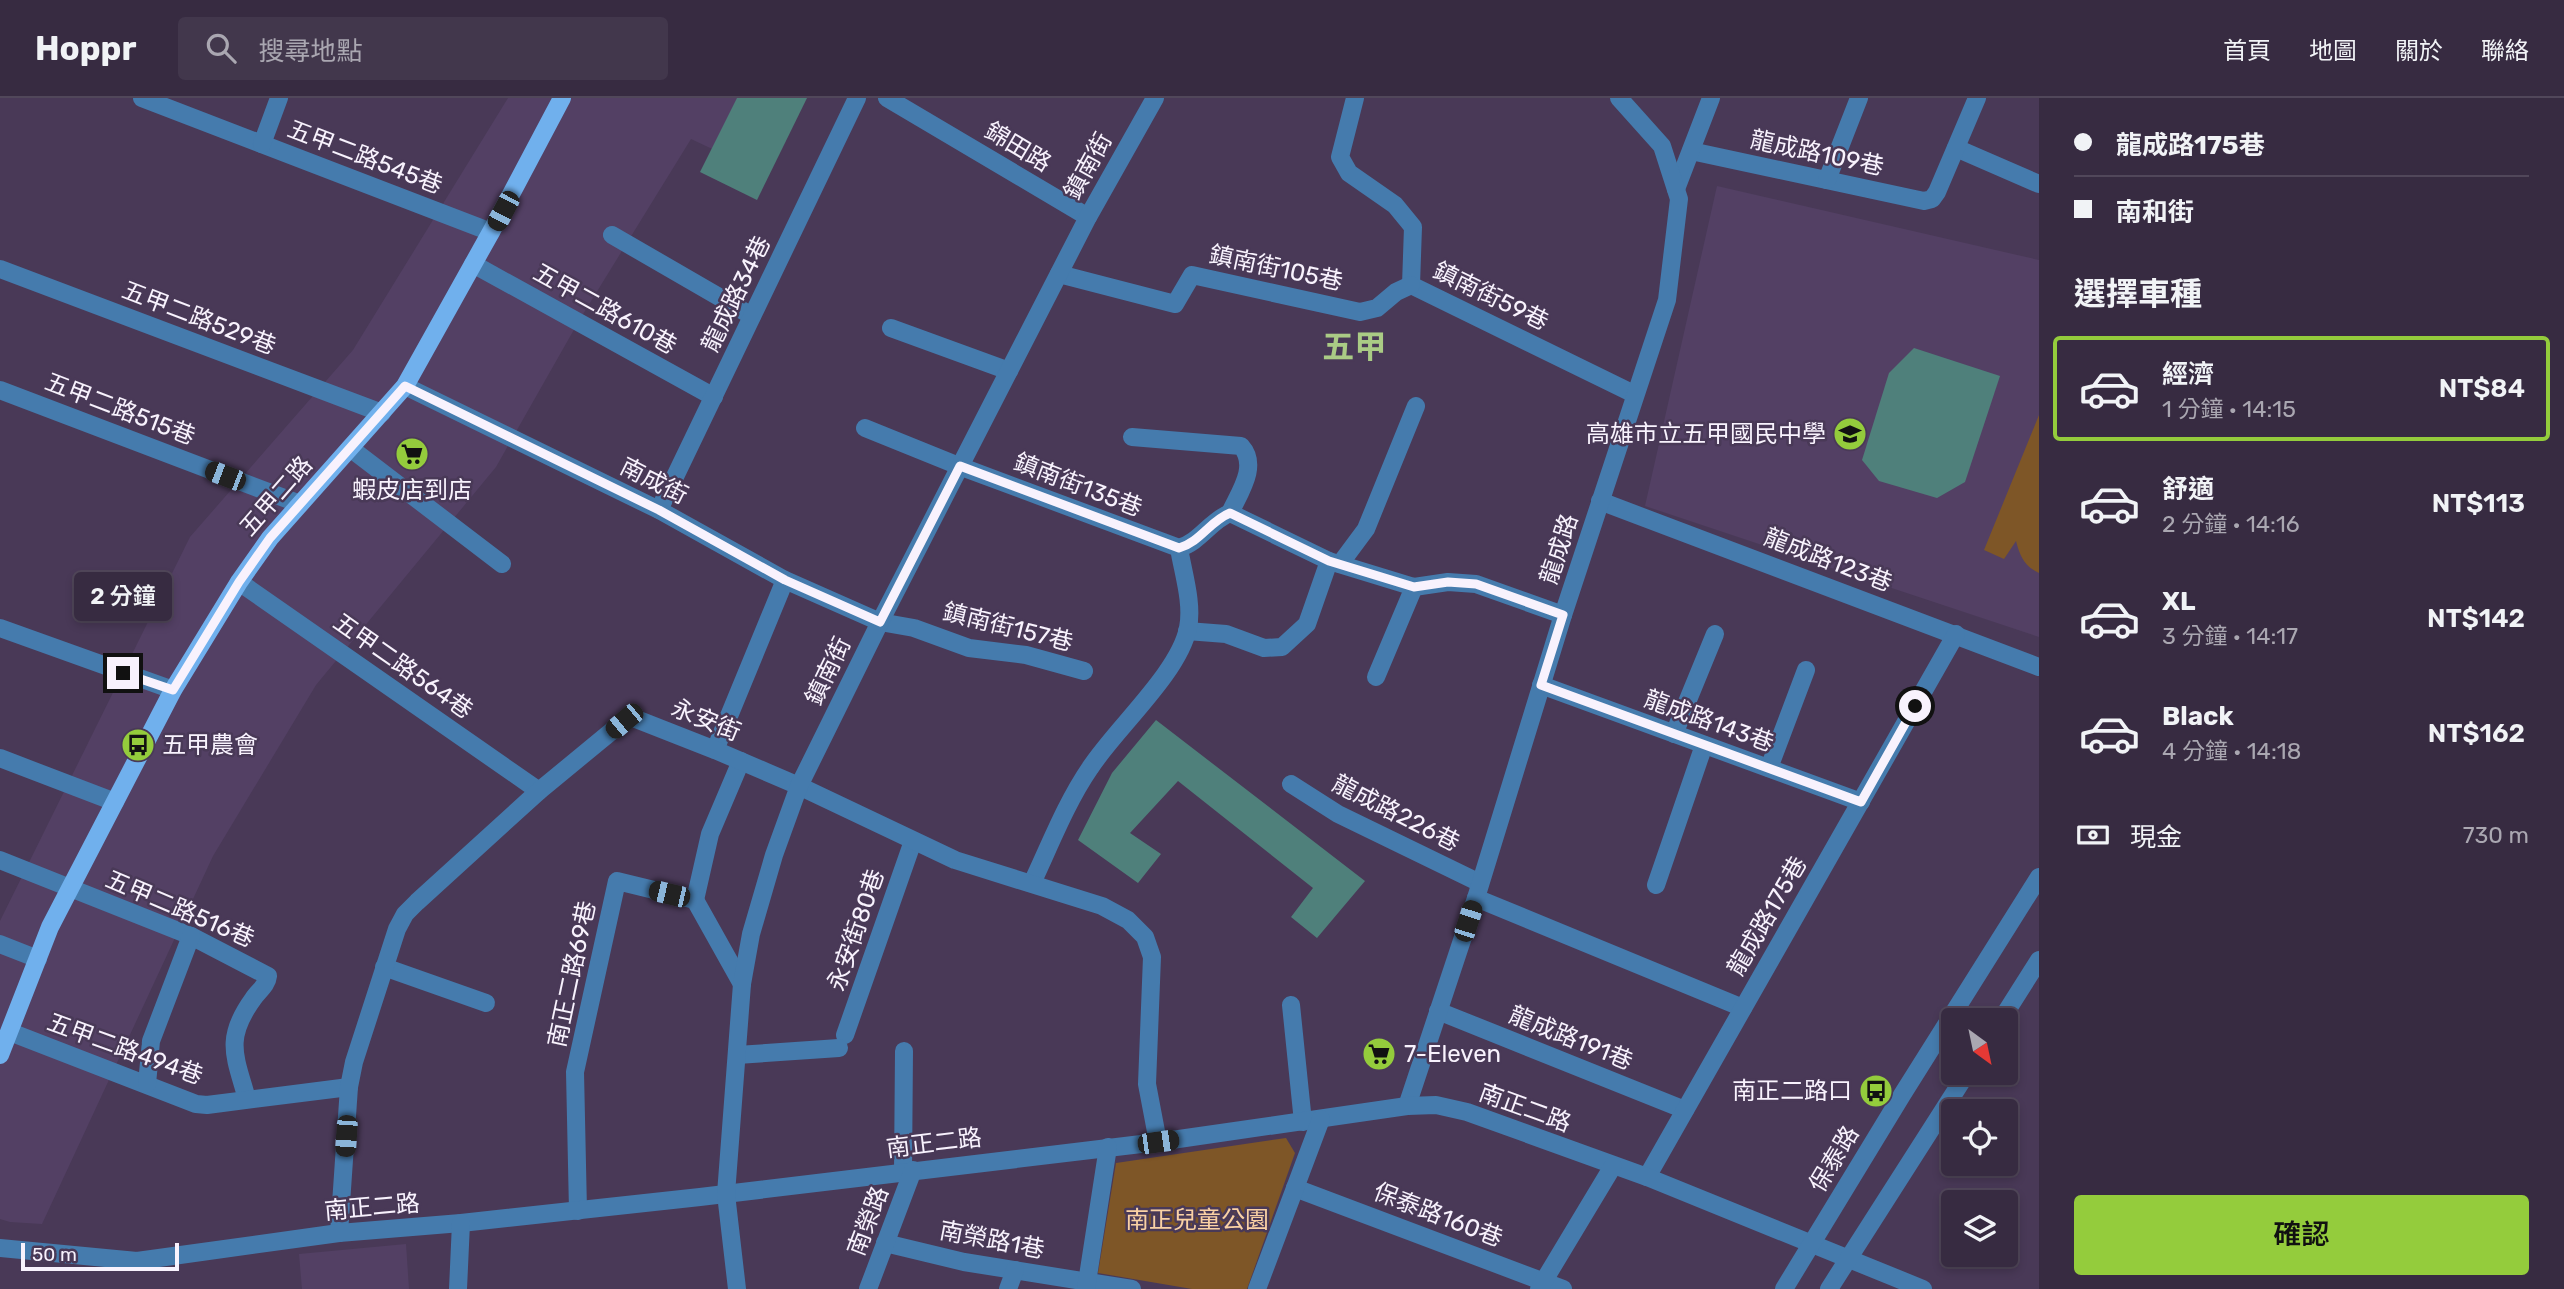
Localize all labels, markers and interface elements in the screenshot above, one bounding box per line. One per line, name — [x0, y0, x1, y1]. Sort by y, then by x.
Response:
search box — [178, 17, 668, 80]
text: Hoppr — [35, 29, 136, 68]
icon: search — [202, 29, 240, 67]
text: 搜尋地點 — [258, 36, 362, 67]
text: 首頁 — [2223, 37, 2271, 65]
text: 地圖 — [2309, 37, 2357, 65]
text: 關於 — [2395, 37, 2443, 65]
text: 聯絡 — [2481, 37, 2529, 65]
street label: 五甲二路545巷 — [284, 115, 446, 199]
street label: 錦田路 — [980, 116, 1056, 178]
street label: 龍成路109巷 — [1748, 125, 1886, 181]
street label: 鎮南街 — [1058, 128, 1118, 204]
text: 龍成路175巷 — [2116, 130, 2265, 161]
car — [484, 188, 523, 234]
text: 南和街 — [2116, 197, 2194, 228]
street label: 龍成路34巷 — [696, 232, 776, 356]
street label: 鎮南街105巷 — [1207, 240, 1345, 296]
street label: 鎮南街59巷 — [1429, 256, 1553, 336]
street label: 五甲二路610巷 — [528, 258, 682, 360]
text: 選擇車種 — [2074, 275, 2202, 313]
street label: 五甲二路529巷 — [118, 276, 280, 360]
district label: 五甲 — [1322, 328, 1386, 366]
icon: car — [2078, 357, 2141, 420]
text: 經濟 — [2162, 359, 2214, 390]
street label: 五甲二路515巷 — [41, 368, 199, 450]
text: NT$84 — [2439, 373, 2525, 404]
text: 1 分鐘 · 14:15 — [2162, 395, 2296, 423]
school or university icon: 高雄市立五甲國民中學 — [1831, 415, 1869, 453]
place label: 高雄市立五甲國民中學 — [1586, 420, 1826, 448]
supermarket icon: 蝦皮店到店 — [393, 435, 431, 473]
street label: 鎮南街135巷 — [1010, 448, 1146, 522]
street label: 五甲二路 — [234, 451, 318, 541]
street label: 南成街 — [616, 452, 692, 510]
car — [202, 459, 249, 493]
icon: car — [2078, 472, 2141, 535]
text: 舒適 — [2162, 474, 2214, 505]
place label: 蝦皮店到店 — [352, 476, 472, 504]
text: NT$113 — [2432, 488, 2525, 519]
street label: 龍成路 — [1535, 510, 1583, 588]
text: 2 分鐘 · 14:16 — [2162, 510, 2300, 538]
street label: 龍成路123巷 — [1760, 523, 1896, 597]
callout: 2 分鐘 — [74, 572, 172, 620]
text: 2 分鐘 — [90, 582, 156, 610]
text: XL — [2162, 586, 2195, 617]
icon: car — [2078, 587, 2141, 650]
street label: 鎮南街157巷 — [940, 597, 1076, 657]
text: NT$142 — [2427, 603, 2525, 634]
street label: 五甲二路564巷 — [328, 608, 478, 724]
text: 3 分鐘 · 14:17 — [2162, 622, 2298, 650]
street label: 鎮南街 — [800, 633, 856, 709]
route end — [107, 657, 139, 689]
street label: 龍成路143巷 — [1640, 685, 1778, 757]
route start — [1899, 690, 1931, 722]
street label: 永安街 — [667, 694, 745, 746]
car — [602, 699, 647, 743]
text: Black — [2162, 701, 2234, 732]
icon: car — [2078, 702, 2141, 765]
text: NT$162 — [2428, 718, 2525, 749]
bus stop icon: 五甲農會 — [119, 726, 157, 764]
place label: 五甲農會 — [162, 731, 258, 759]
text: 4 分鐘 · 14:18 — [2162, 737, 2301, 765]
street label: 龍成路226巷 — [1328, 769, 1464, 857]
icon: cash — [2074, 816, 2112, 854]
text: 730 m — [2463, 821, 2529, 849]
text: 現金 — [2130, 822, 2182, 853]
street label: 龍成路175巷 — [1722, 851, 1812, 981]
street label: 五甲二路516巷 — [102, 865, 258, 953]
street label: 永安街80巷 — [822, 866, 890, 994]
car — [647, 879, 692, 909]
street label: 南正二路69巷 — [543, 898, 601, 1050]
car — [1452, 898, 1485, 944]
street label: 龍成路191巷 — [1505, 1001, 1637, 1075]
street label: 五甲二路494巷 — [43, 1008, 207, 1090]
north arrow — [1941, 1008, 2018, 1085]
map controls — [1941, 1008, 2018, 1267]
supermarket icon: 7-Eleven — [1360, 1035, 1398, 1073]
place label: 7-Eleven — [1404, 1040, 1501, 1068]
bus stop icon: 南正二路口 — [1857, 1072, 1895, 1110]
place label: 南正二路口 — [1732, 1077, 1852, 1105]
street label: 南正二路 — [1475, 1078, 1575, 1138]
button: locate — [1941, 1099, 2018, 1176]
car — [335, 1114, 358, 1158]
street label: 保泰路 — [1803, 1121, 1865, 1197]
street label: 南正二路 — [885, 1123, 983, 1163]
car — [1136, 1129, 1181, 1155]
street label: 保泰路160巷 — [1370, 1178, 1506, 1252]
street label: 南榮路 — [842, 1182, 894, 1260]
street label: 南正二路 — [323, 1189, 421, 1225]
button: layers — [1941, 1190, 2018, 1267]
button: 確認 — [2074, 1195, 2529, 1275]
park label: 南正兒童公園 — [1125, 1206, 1269, 1234]
street label: 南榮路1巷 — [937, 1216, 1047, 1264]
scale bar — [21, 1240, 178, 1272]
text: 50 m — [32, 1243, 77, 1266]

